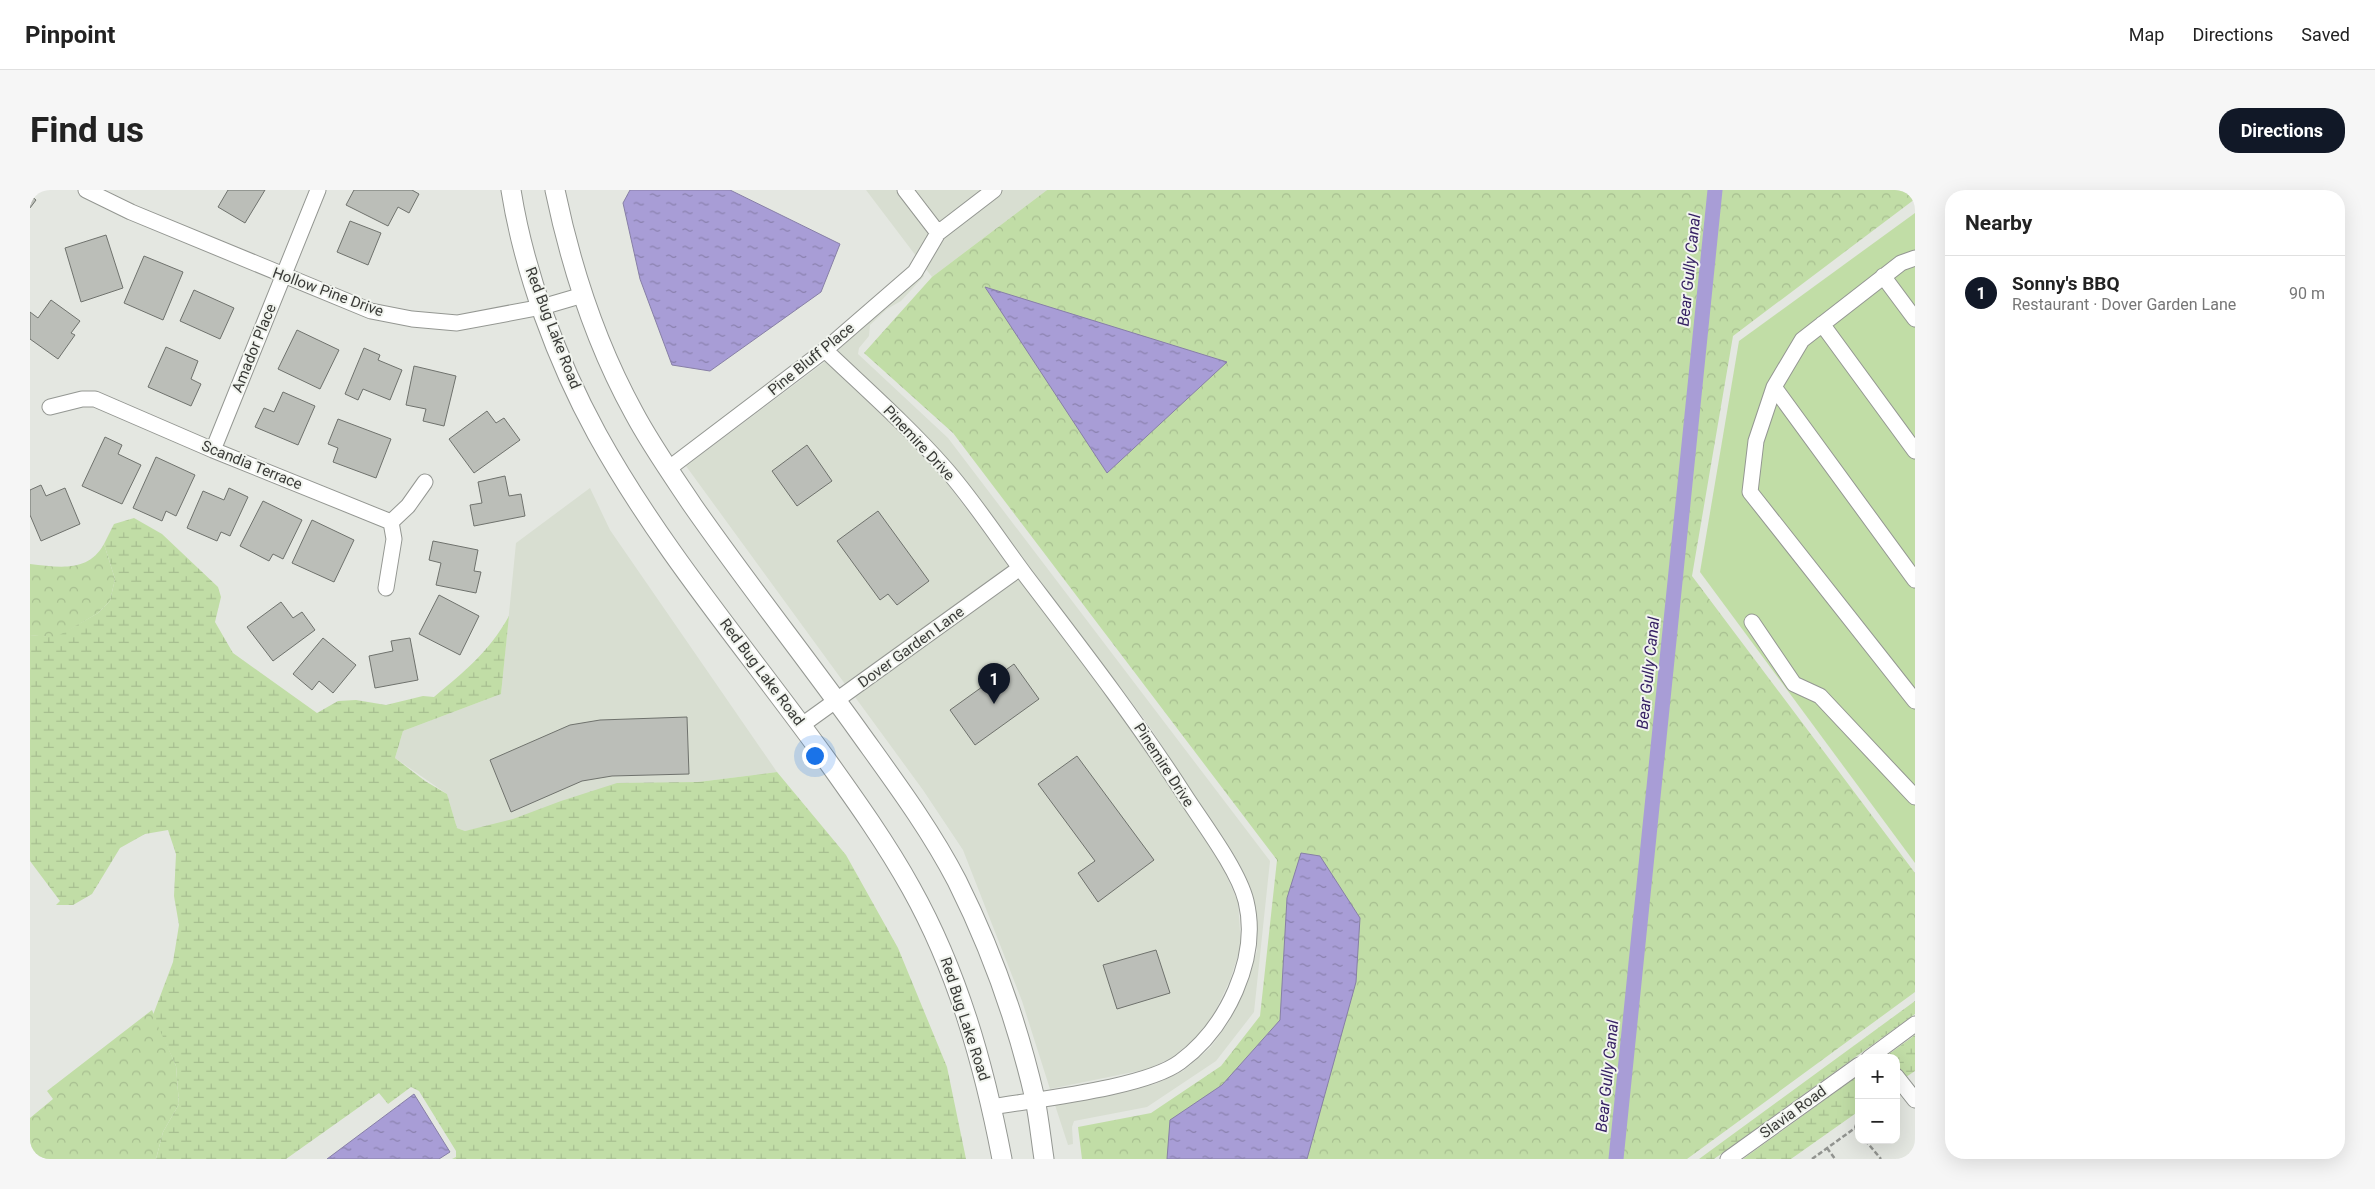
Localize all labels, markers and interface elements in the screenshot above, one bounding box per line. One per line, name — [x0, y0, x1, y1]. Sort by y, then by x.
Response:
text: Pinpoint — [25, 21, 115, 49]
text: Map — [2129, 24, 2164, 45]
text: Directions — [2192, 24, 2273, 45]
text: Saved — [2301, 24, 2350, 45]
button: Directions — [2219, 108, 2345, 153]
text: Find us — [30, 110, 144, 151]
text: Nearby — [1965, 211, 2032, 235]
water label: Bear Gully Canal — [1674, 213, 1704, 327]
street label: Hollow Pine Drive — [270, 264, 386, 320]
street label: Red Bug Lake Road — [521, 265, 585, 391]
text: Sonny's BBQ — [2012, 272, 2120, 295]
text: 1 — [1976, 284, 1986, 303]
text: 90 m — [2289, 284, 2325, 303]
text: Restaurant · Dover Garden Lane — [2012, 295, 2236, 314]
street label: Amador Place — [228, 301, 280, 395]
street label: Pine Bluff Place — [764, 319, 858, 399]
street label: Pinemire Drive — [880, 402, 959, 484]
street label: Scandia Terrace — [199, 437, 305, 493]
street label: Dover Garden Lane — [855, 603, 967, 691]
street label: Red Bug Lake Road — [716, 615, 808, 729]
water label: Bear Gully Canal — [1633, 616, 1663, 730]
pin: 1 — [978, 663, 1010, 704]
street label: Pinemire Drive — [1130, 720, 1198, 810]
your location — [802, 743, 828, 769]
street label: Red Bug Lake Road — [937, 955, 993, 1083]
water label: Bear Gully Canal — [1592, 1019, 1622, 1133]
map controls — [1855, 1054, 1900, 1144]
button: + — [1855, 1054, 1900, 1099]
street label: Slavia Road — [1756, 1082, 1830, 1142]
button: − — [1855, 1099, 1900, 1144]

